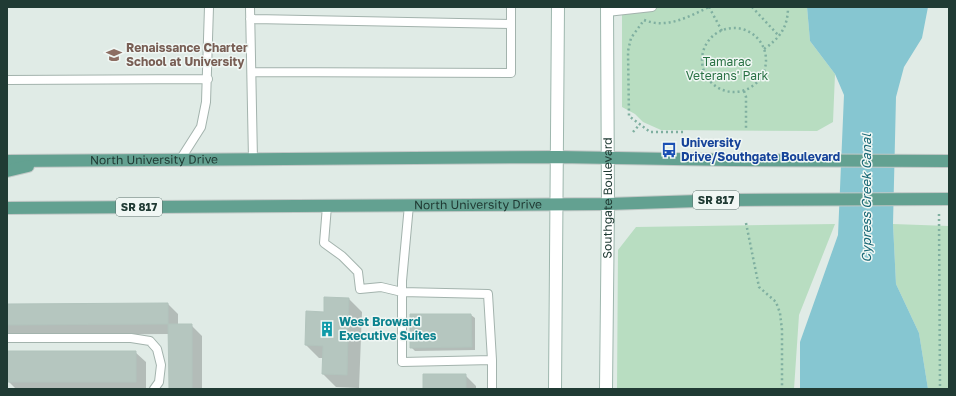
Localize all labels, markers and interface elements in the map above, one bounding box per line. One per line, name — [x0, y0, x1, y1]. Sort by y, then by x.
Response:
place label: Renaissance Charter School at University — [126, 40, 248, 69]
school or university icon: Renaissance Charter School at University — [105, 46, 123, 64]
park label: Tamarac Veterans' Park — [686, 54, 769, 83]
water label: Cypress Creek Canal — [858, 133, 874, 262]
place label: University Drive/Southgate Boulevard — [681, 135, 840, 164]
street label: Southgate Boulevard — [599, 137, 615, 259]
bus stop icon: University Drive/Southgate Boulevard — [660, 141, 678, 159]
street label: North University Drive — [90, 151, 218, 167]
road number: SR 817 — [693, 191, 739, 209]
street label: North University Drive — [414, 196, 542, 212]
road number: SR 817 — [116, 198, 162, 216]
place label: West Broward Executive Suites — [339, 314, 437, 343]
building icon: West Broward Executive Suites — [318, 320, 336, 338]

